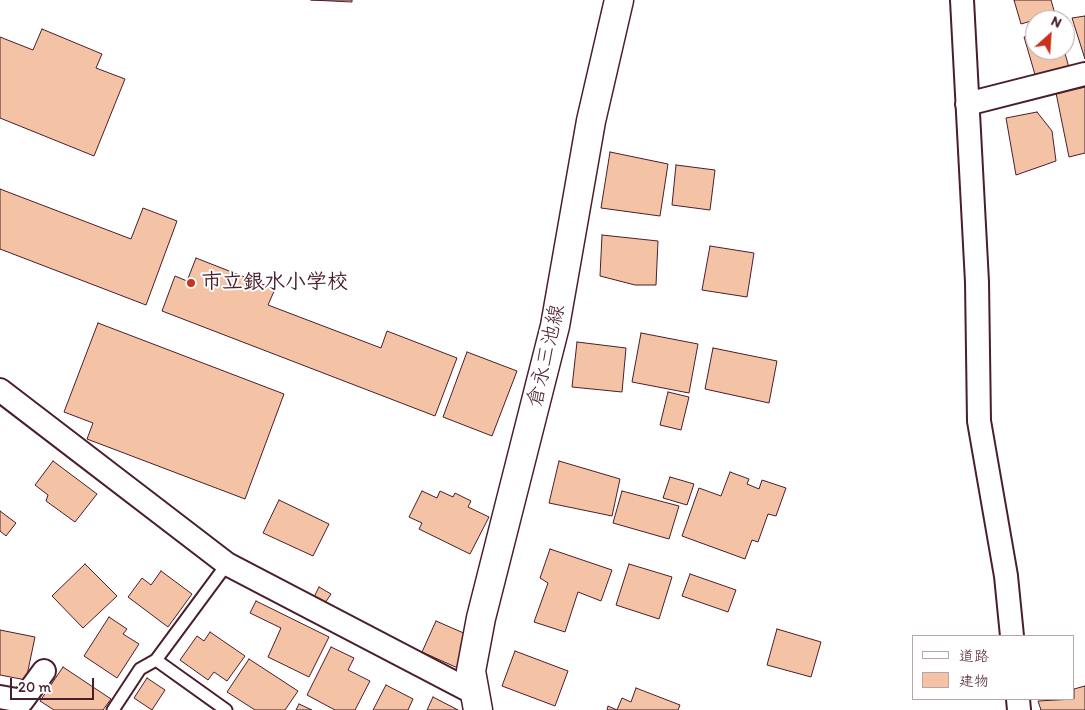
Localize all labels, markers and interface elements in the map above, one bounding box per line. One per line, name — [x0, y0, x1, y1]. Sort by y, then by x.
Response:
north arrow — [1025, 10, 1075, 60]
text: N — [1048, 12, 1064, 32]
place label: 市立銀水小学校 — [201, 270, 348, 296]
marker: 市立銀水小学校 — [185, 277, 197, 289]
street label: 倉永三池線 — [523, 302, 571, 410]
legend — [912, 635, 1075, 700]
text: 道路 — [959, 647, 989, 665]
scale bar — [12, 668, 96, 700]
text: 建物 — [959, 672, 989, 690]
text: 20 m — [18, 678, 51, 696]

